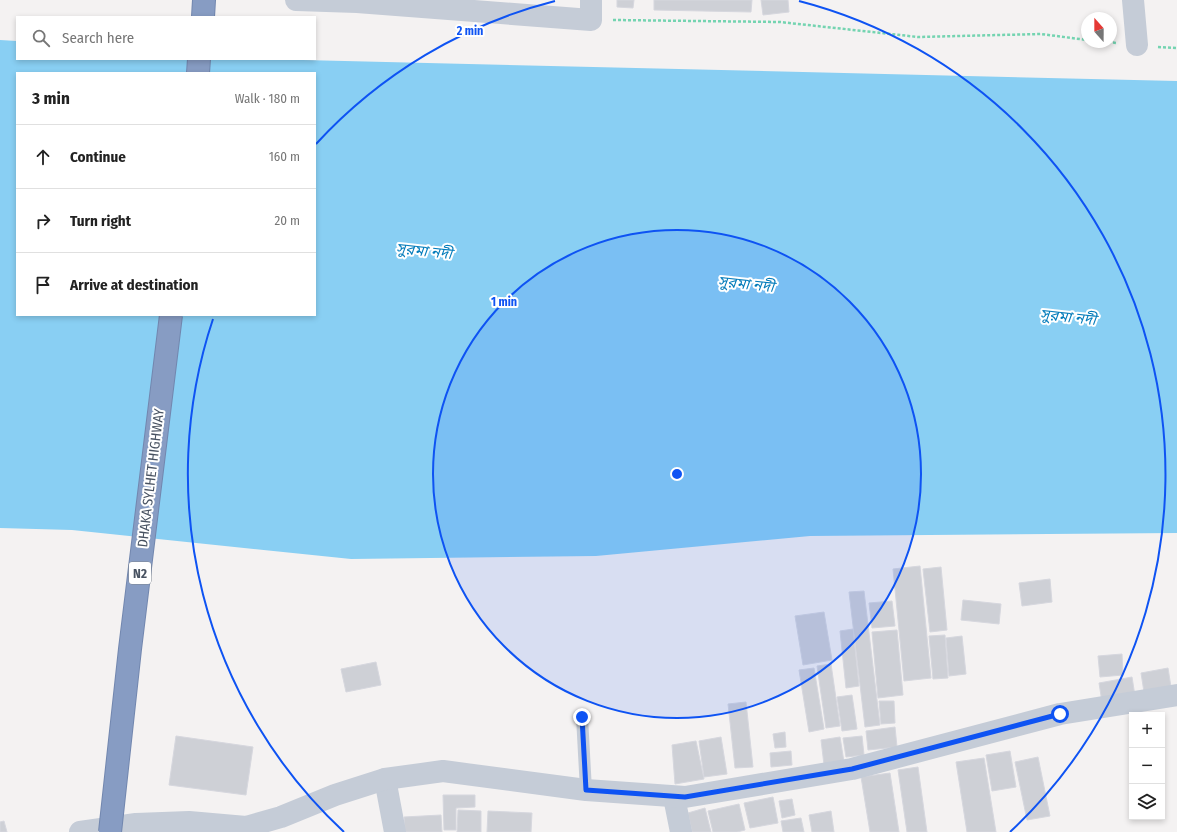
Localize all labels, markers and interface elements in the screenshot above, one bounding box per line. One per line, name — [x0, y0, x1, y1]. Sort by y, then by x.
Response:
north arrow — [1081, 12, 1117, 48]
search box — [16, 16, 316, 60]
text: 2 min — [456, 24, 483, 38]
icon: search — [30, 27, 52, 49]
text: Search here — [62, 29, 134, 47]
text: 3 min — [32, 88, 70, 109]
text: Walk · 180 m — [235, 91, 300, 106]
icon: ahead — [32, 146, 54, 168]
text: Continue — [70, 148, 126, 166]
text: 160 m — [269, 149, 300, 164]
icon: right — [32, 210, 54, 232]
text: Turn right — [70, 212, 131, 230]
text: 20 m — [274, 213, 300, 228]
water label: সুরমা নদী — [395, 239, 456, 263]
water label: সুরমা নদী — [717, 272, 778, 296]
icon: arrive — [32, 274, 54, 296]
text: Arrive at destination — [70, 276, 198, 294]
text: 1 min — [491, 295, 517, 309]
water label: সুরমা নদী — [1039, 305, 1100, 329]
street label: DHAKA SYLHET HIGHWAY — [134, 408, 168, 548]
centre of rings — [670, 467, 684, 481]
road number: N2 — [129, 562, 151, 584]
route start — [1051, 705, 1069, 723]
route end — [573, 708, 591, 726]
map controls — [1129, 712, 1165, 820]
button: + — [1129, 712, 1165, 748]
button: − — [1129, 748, 1165, 784]
button: layers — [1129, 784, 1165, 820]

